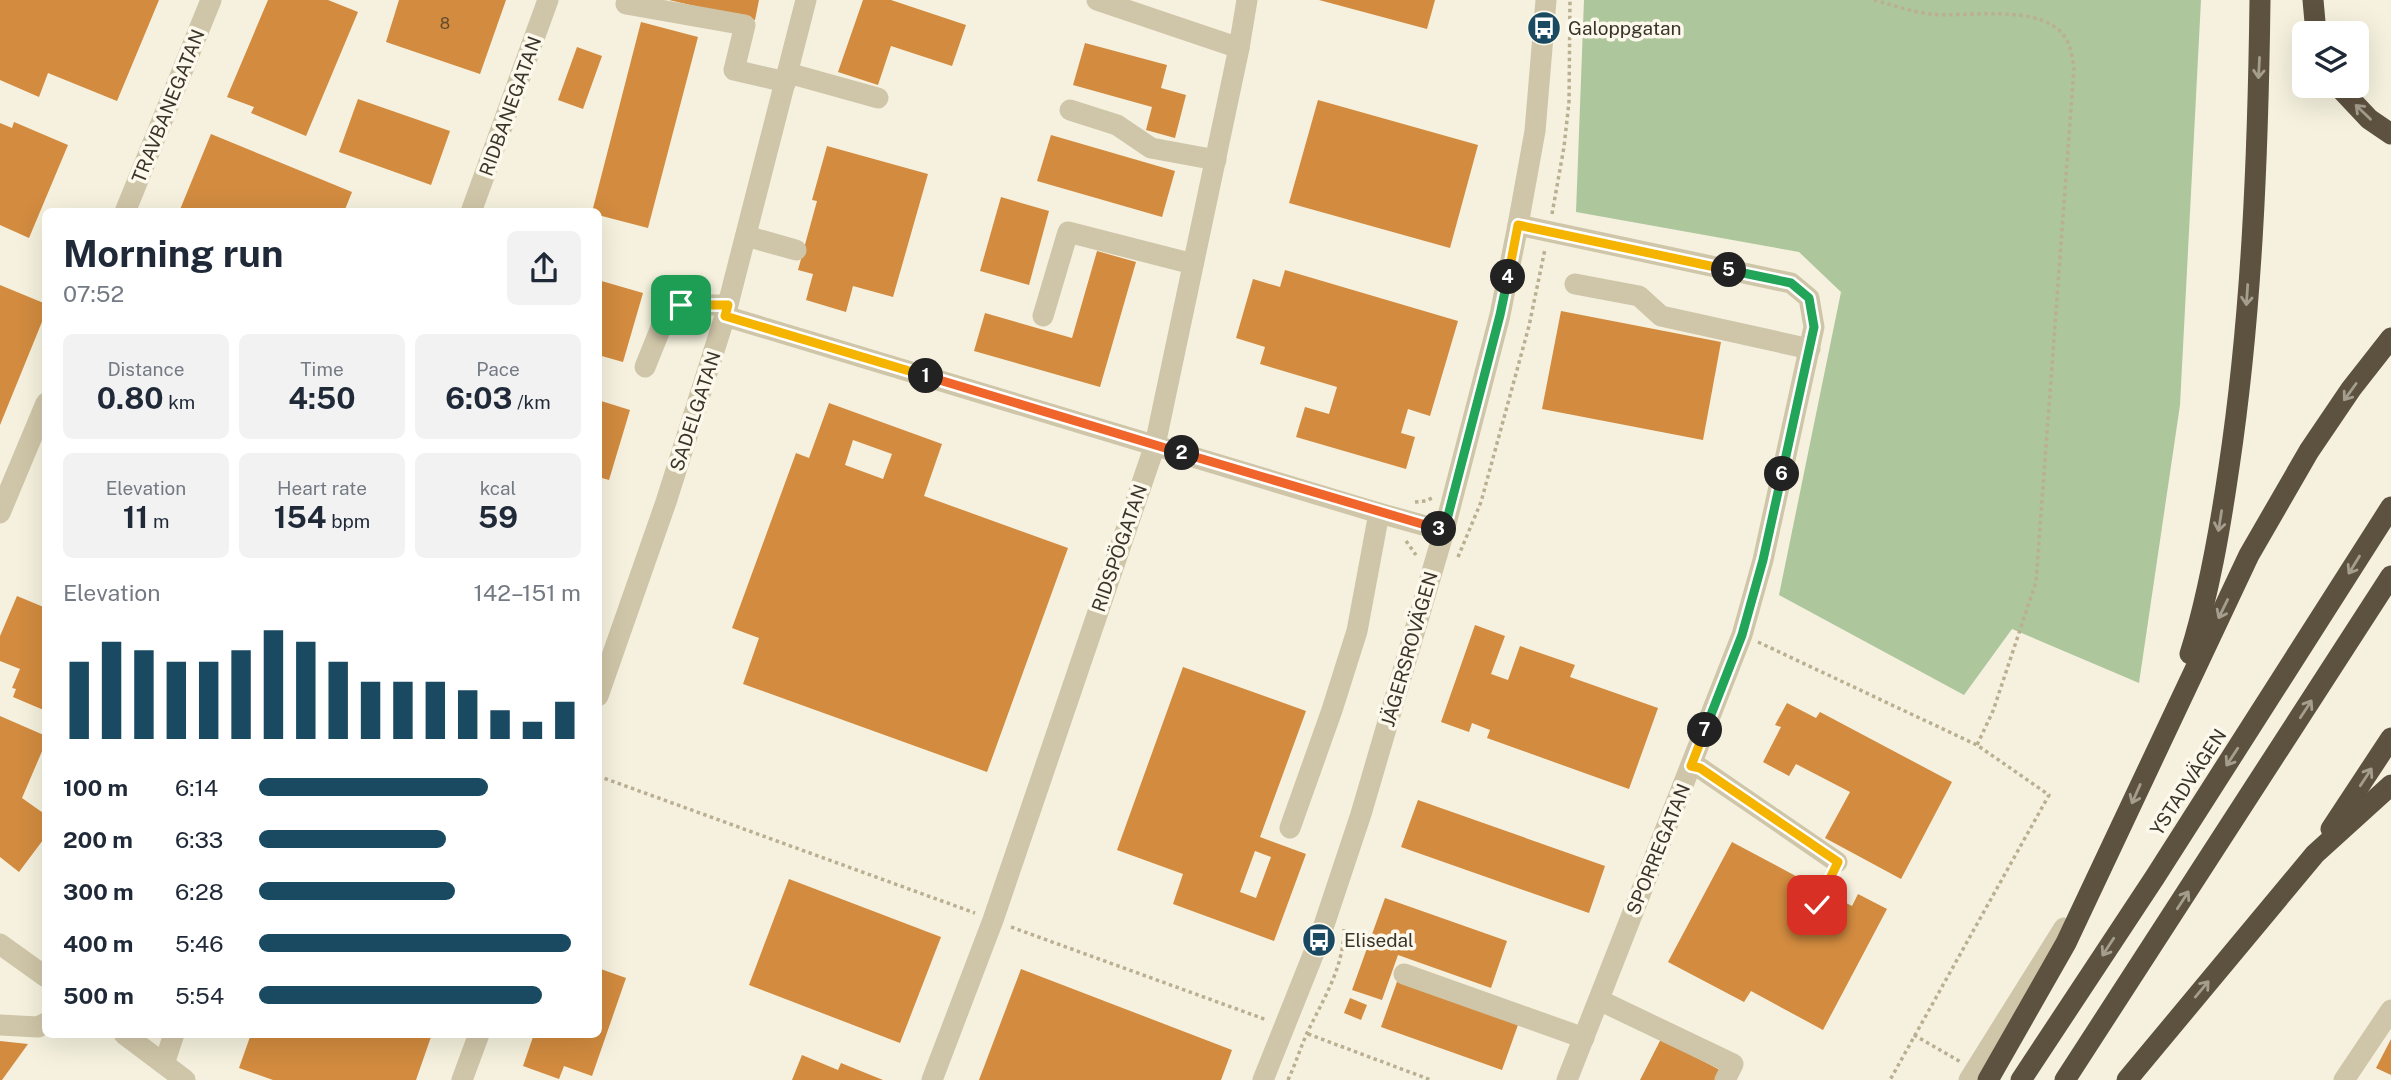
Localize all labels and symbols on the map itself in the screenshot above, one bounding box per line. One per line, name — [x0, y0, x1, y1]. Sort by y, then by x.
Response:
bus stop icon: Galoppgatan — [1525, 9, 1563, 47]
house number: 8 — [440, 14, 450, 33]
place label: Galoppgatan — [1568, 17, 1681, 39]
street label: TRAVBANEGATAN — [127, 26, 209, 186]
street label: RIDBANEGATAN — [475, 33, 545, 179]
one-way arrow — [2252, 56, 2265, 79]
one-way arrow — [2354, 104, 2371, 121]
pin: 5 — [1712, 252, 1746, 288]
pin: 4 — [1490, 260, 1526, 294]
pin — [651, 275, 711, 335]
one-way arrow — [2240, 284, 2253, 306]
street label: SADELGATAN — [665, 348, 725, 474]
pin: 1 — [908, 358, 944, 394]
one-way arrow — [2342, 382, 2357, 401]
pin: 2 — [1164, 435, 1200, 470]
pin: 6 — [1764, 456, 1800, 491]
street label: RIDSPÖGATAN — [1087, 481, 1151, 615]
one-way arrow — [2213, 509, 2226, 532]
pin: 3 — [1422, 512, 1456, 546]
one-way arrow — [2347, 555, 2362, 574]
street label: JÄGERSROVÄGEN — [1376, 569, 1442, 729]
one-way arrow — [2216, 598, 2229, 619]
one-way arrow — [2299, 700, 2314, 719]
pin: 7 — [1688, 712, 1722, 748]
street label: YSTADVÄGEN — [2145, 725, 2231, 839]
one-way arrow — [2224, 746, 2238, 766]
one-way arrow — [2358, 768, 2373, 787]
street label: SPORREGATAN — [1622, 780, 1694, 918]
one-way arrow — [2129, 783, 2142, 804]
pin — [1787, 875, 1847, 935]
one-way arrow — [2176, 890, 2190, 910]
bus stop icon: Elisedal — [1300, 921, 1338, 959]
place label: Elisedal — [1344, 929, 1414, 951]
one-way arrow — [2101, 937, 2115, 957]
one-way arrow — [2194, 980, 2209, 998]

